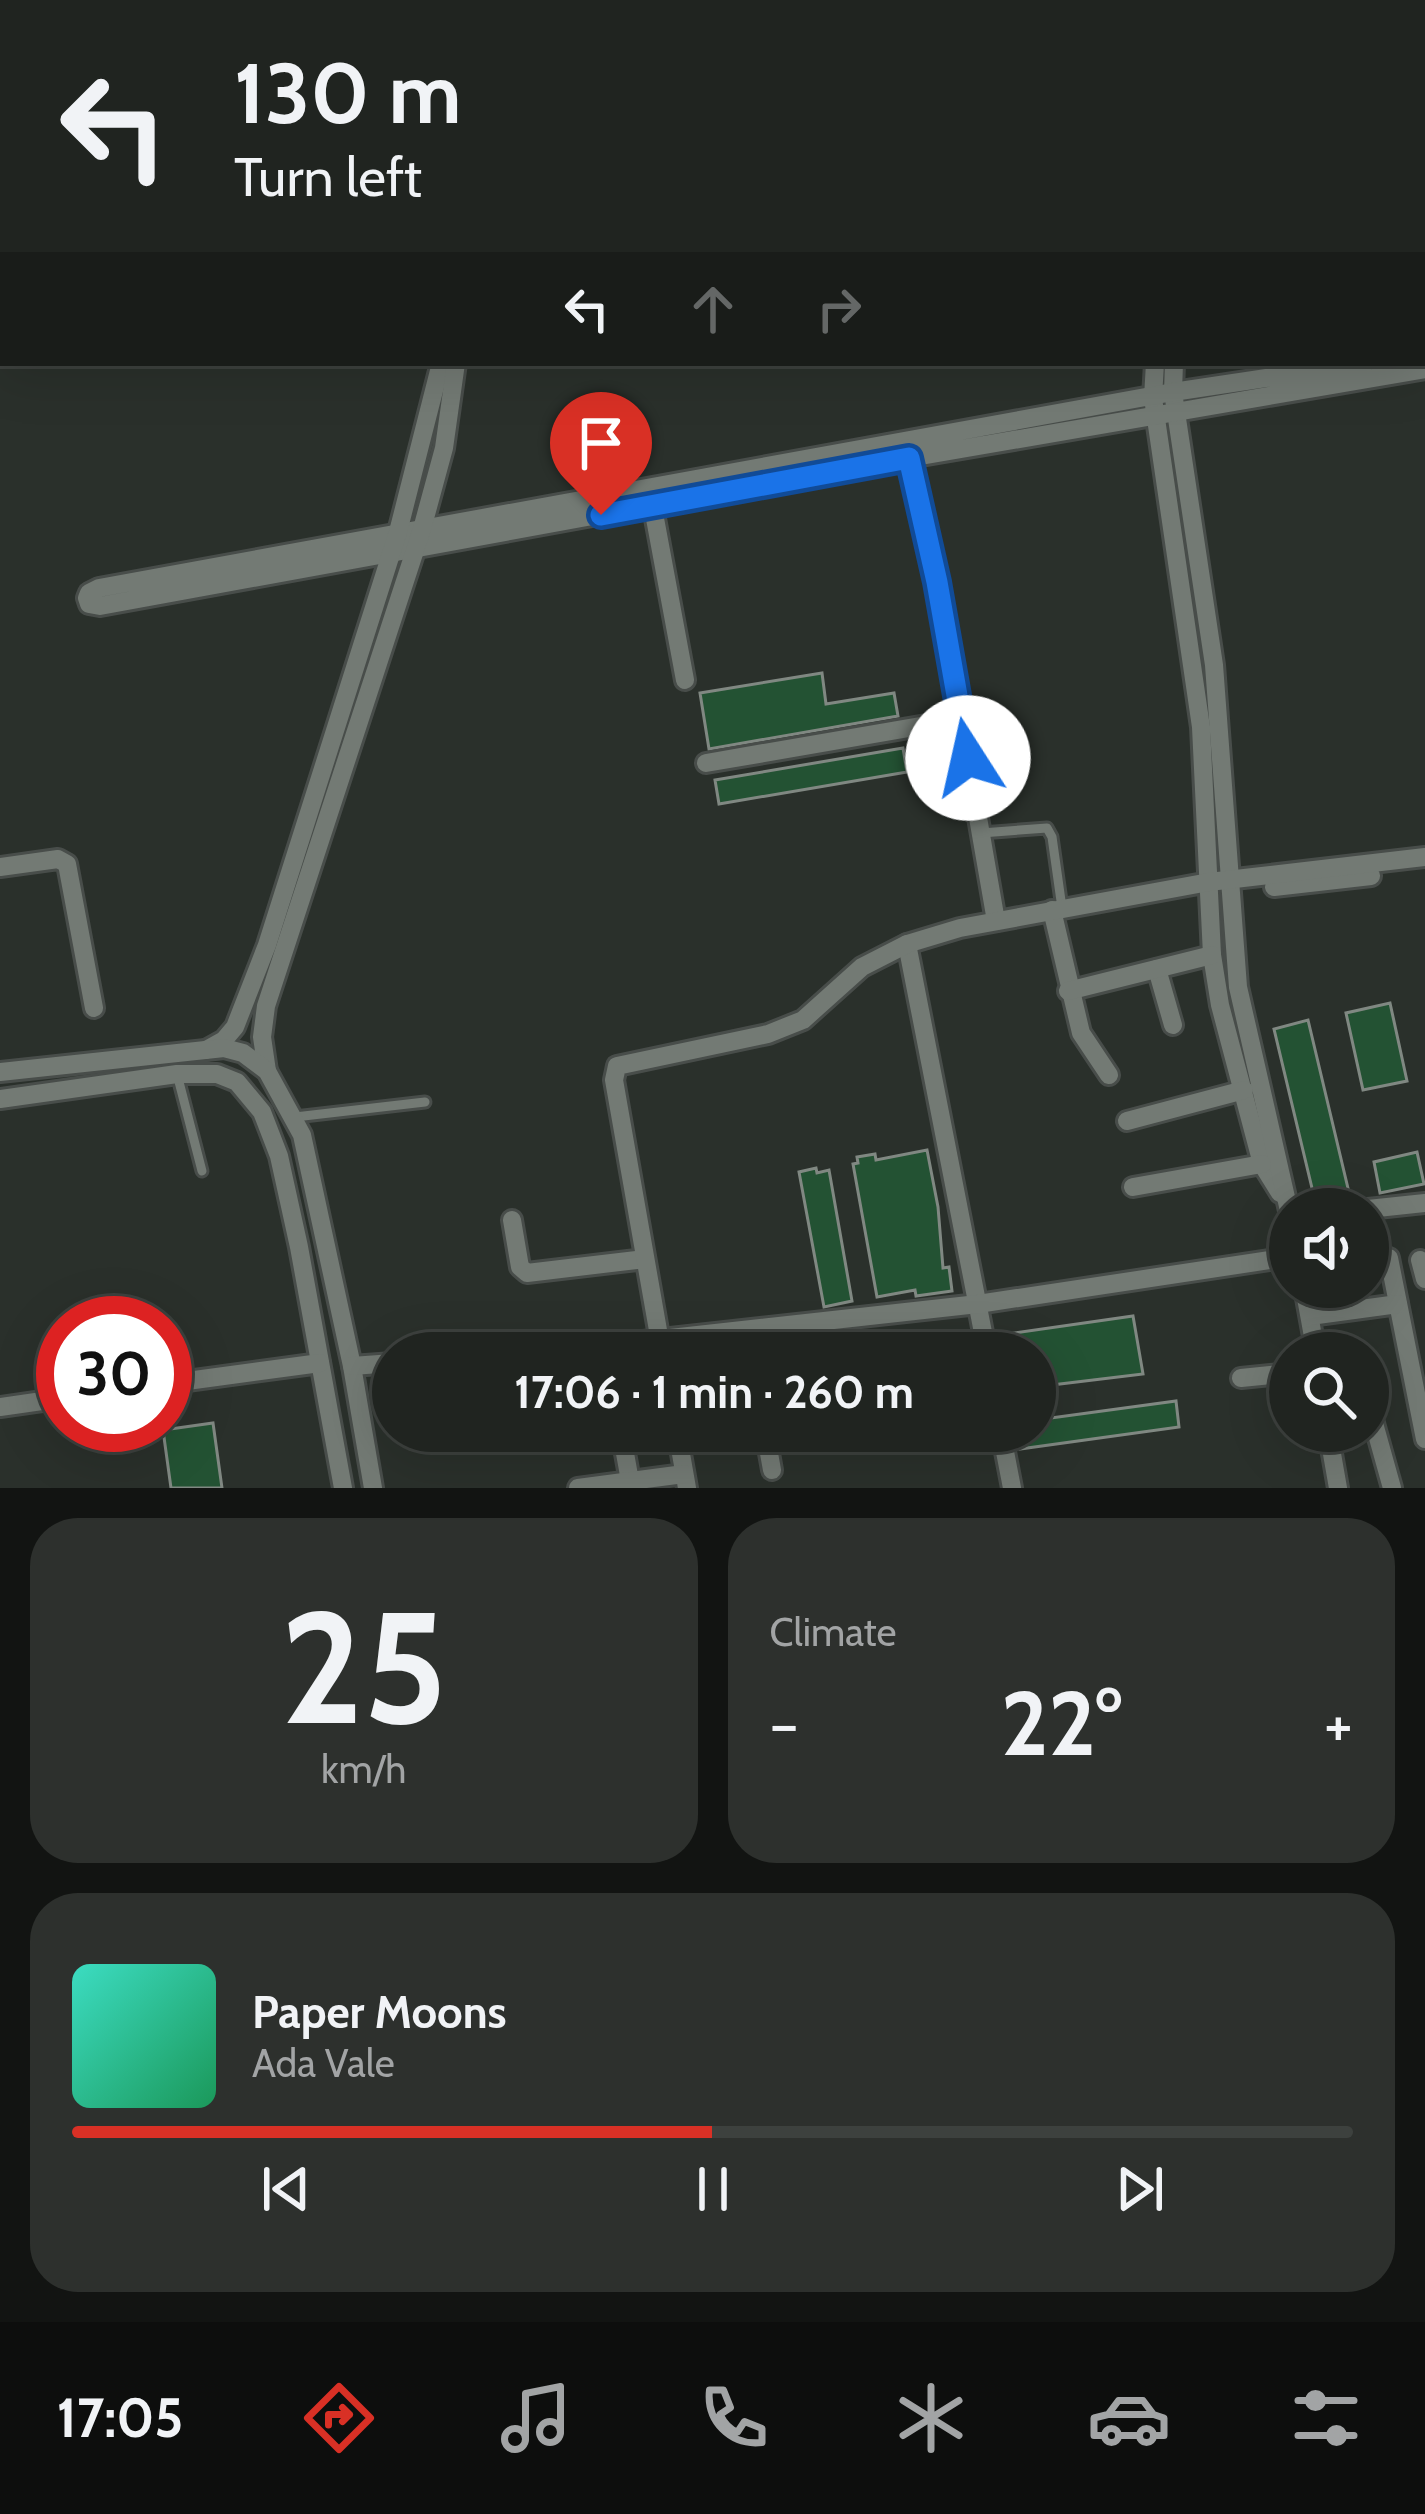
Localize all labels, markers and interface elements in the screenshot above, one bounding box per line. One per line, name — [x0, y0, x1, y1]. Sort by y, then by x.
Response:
text: 130 m — [234, 42, 461, 144]
icon: left — [36, 48, 192, 204]
text: Turn left — [234, 144, 422, 210]
icon: left — [554, 276, 620, 342]
icon: ahead — [680, 276, 746, 342]
icon: right — [806, 276, 872, 342]
pin — [550, 392, 652, 515]
icon: arrive — [568, 410, 634, 476]
position arrow — [905, 695, 1031, 821]
map controls — [1269, 1188, 1389, 1452]
button: sound — [1269, 1188, 1389, 1308]
speed limit sign: 30 — [36, 1296, 192, 1452]
button: search — [1269, 1332, 1389, 1452]
text: 17:06 · 1 min · 260 m — [514, 1365, 914, 1419]
text: 25 — [281, 1572, 447, 1762]
text: Climate — [770, 1608, 896, 1656]
text: 22° — [1001, 1668, 1122, 1778]
text: − — [770, 1683, 799, 1764]
text: + — [1324, 1683, 1353, 1764]
text: km/h — [321, 1745, 406, 1793]
text: Paper Moons — [252, 1985, 507, 2039]
text: Ada Vale — [252, 2039, 395, 2087]
icon: previous — [253, 2156, 319, 2222]
icon: pause — [680, 2156, 746, 2222]
icon: next — [1107, 2156, 1173, 2222]
icon: directions — [297, 2376, 381, 2460]
icon: music — [494, 2376, 578, 2460]
icon: phone — [692, 2376, 776, 2460]
icon: climate — [889, 2376, 973, 2460]
icon: car — [1087, 2376, 1171, 2460]
icon: filters — [1284, 2376, 1368, 2460]
text: 17:05 — [57, 2385, 183, 2451]

